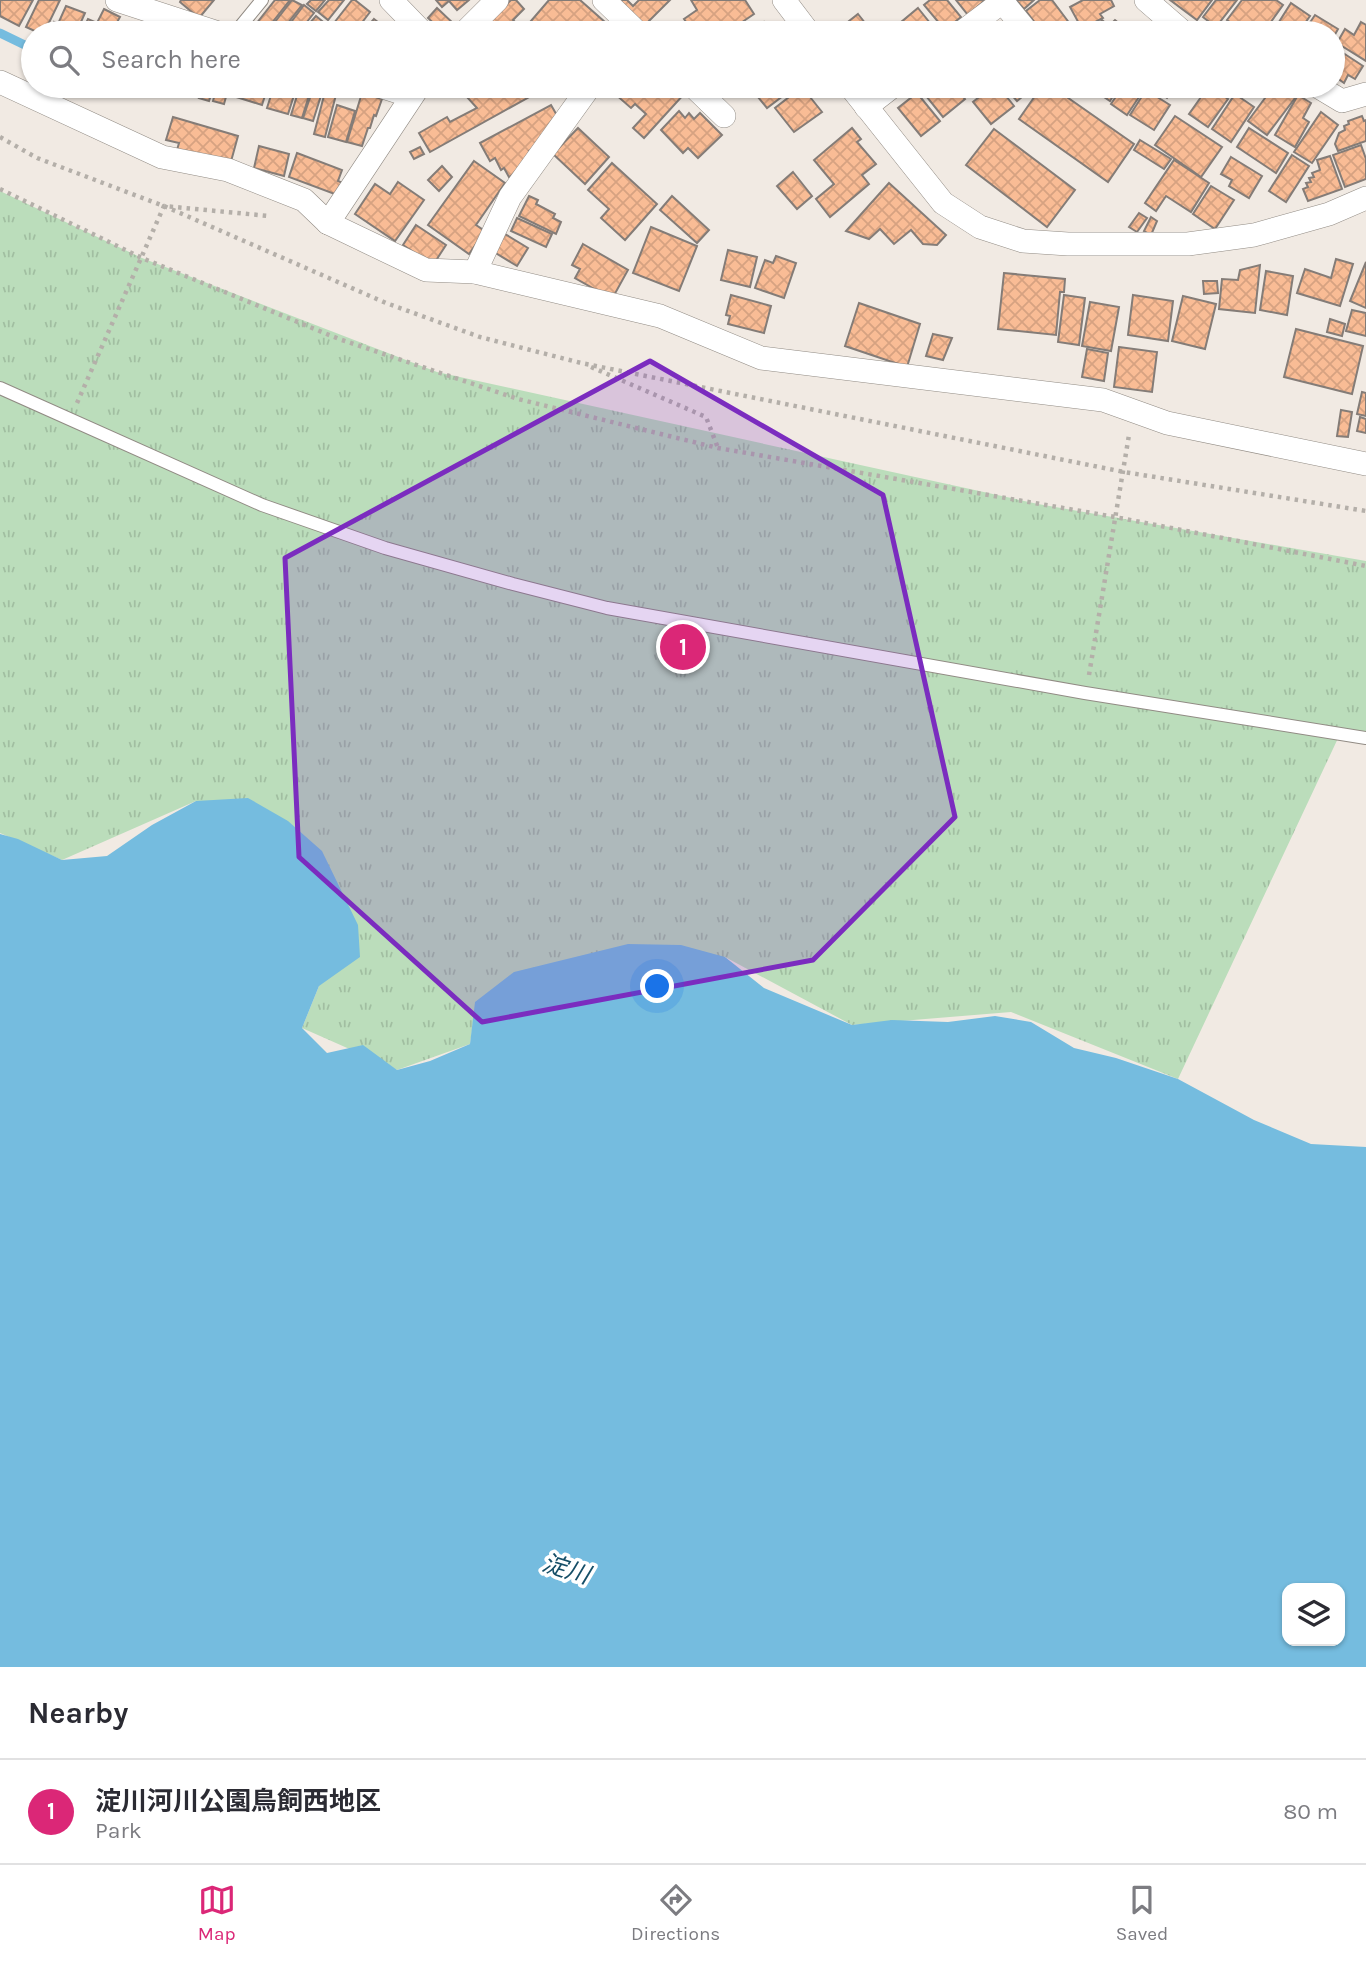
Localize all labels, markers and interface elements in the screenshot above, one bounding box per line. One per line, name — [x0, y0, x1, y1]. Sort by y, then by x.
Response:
search box — [21, 21, 1345, 98]
icon: search — [45, 41, 83, 79]
text: Search here — [101, 44, 241, 75]
pin: 1 — [660, 621, 706, 673]
your location — [640, 969, 674, 1003]
water label: 淀川 — [539, 1549, 596, 1590]
map controls — [1282, 1583, 1345, 1646]
button: layers — [1282, 1583, 1345, 1646]
text: Nearby — [28, 1695, 128, 1731]
text: 淀川河川公園鳥飼西地区 — [95, 1786, 381, 1817]
text: 1 — [47, 1798, 55, 1825]
text: 80 m — [1283, 1798, 1338, 1825]
text: Park — [95, 1817, 142, 1844]
tab: Map — [198, 1881, 236, 1945]
tab: Directions — [631, 1881, 720, 1945]
tab: Saved — [1116, 1881, 1168, 1945]

